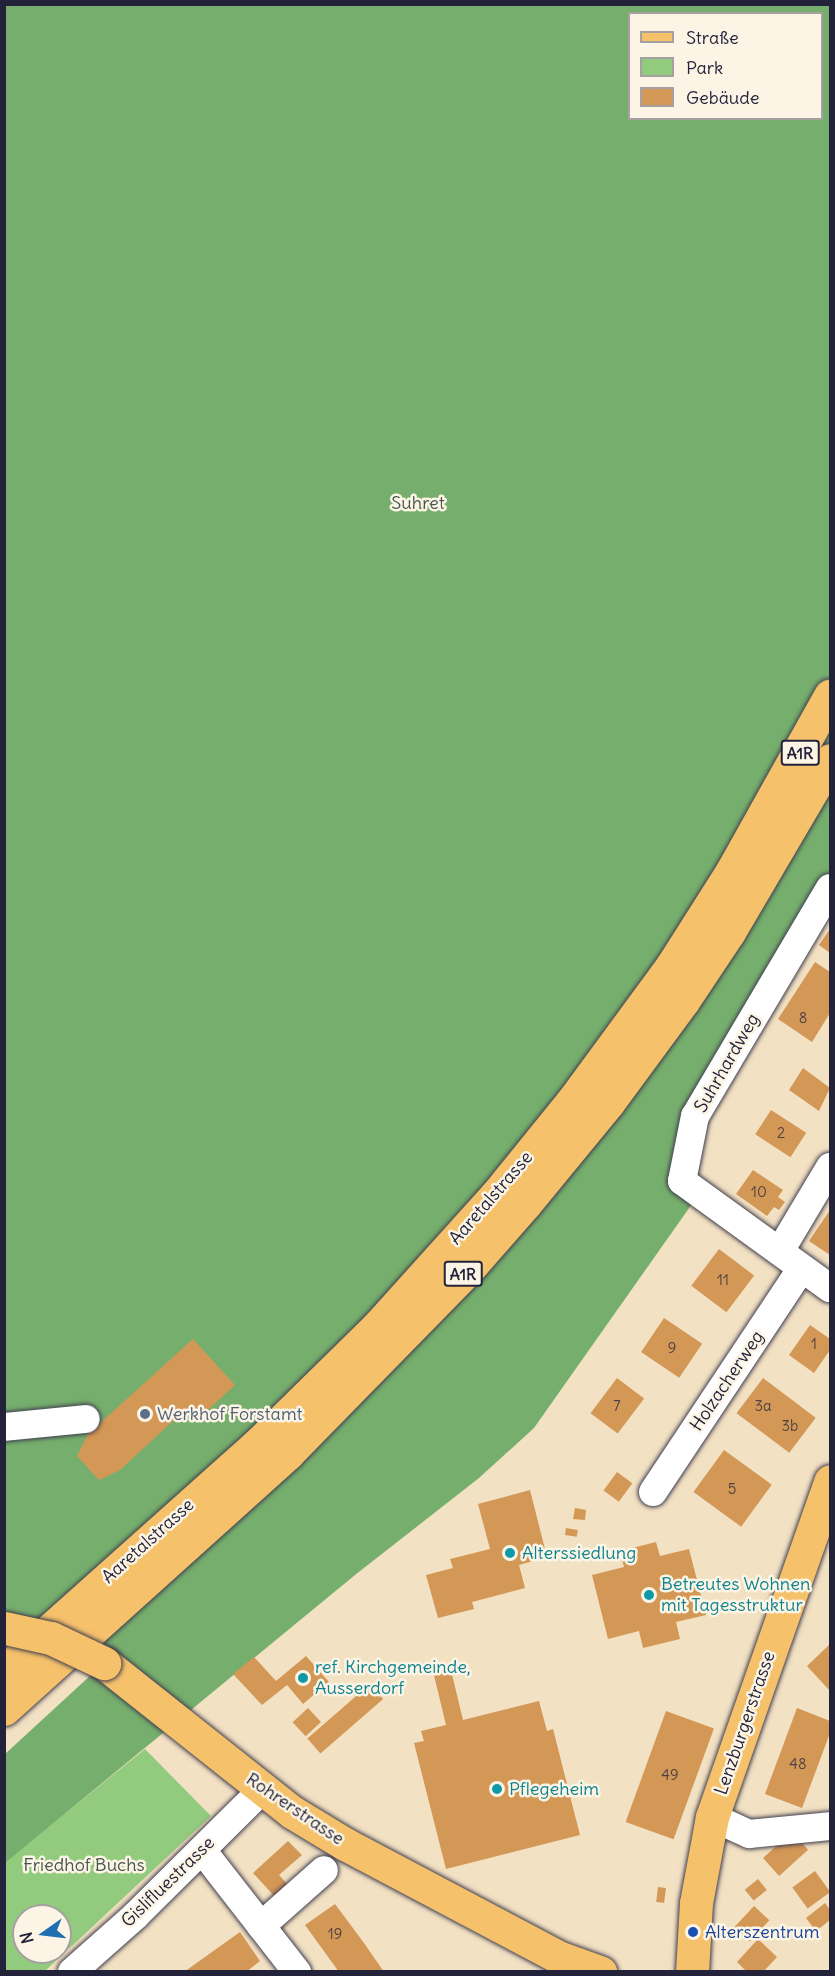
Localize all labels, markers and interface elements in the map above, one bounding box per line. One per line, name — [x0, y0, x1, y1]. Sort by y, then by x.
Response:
legend — [628, 12, 823, 120]
text: Straße — [686, 26, 739, 49]
text: Park — [686, 56, 723, 79]
text: Gebäude — [686, 86, 759, 109]
park label: Suhret — [391, 492, 445, 514]
road number: A1R — [780, 740, 820, 766]
house number: 8 — [799, 1009, 807, 1027]
street label: Suhrhardweg — [690, 1010, 764, 1116]
house number: 2 — [777, 1124, 785, 1142]
street label: Aaretalstrasse — [445, 1147, 537, 1249]
house number: 10 — [751, 1183, 767, 1201]
road number: A1R — [444, 1261, 482, 1287]
house number: 11 — [717, 1271, 729, 1289]
street label: Holzacherweg — [686, 1327, 768, 1435]
house number: 1 — [811, 1335, 817, 1353]
house number: 9 — [668, 1339, 676, 1357]
house number: 7 — [613, 1397, 621, 1415]
house number: 3a — [754, 1397, 772, 1415]
place label: Werkhof Forstamt — [157, 1403, 303, 1425]
marker: Werkhof Forstamt — [138, 1407, 152, 1421]
house number: 3b — [782, 1417, 798, 1435]
house number: 5 — [728, 1480, 736, 1498]
street label: Aaretalstrasse — [97, 1494, 199, 1588]
place label: Alterssiedlung — [522, 1542, 636, 1564]
marker: Alterssiedlung — [503, 1546, 517, 1560]
place label: Betreutes Wohnen mit Tagesstruktur — [661, 1574, 810, 1616]
marker: Betreutes Wohnen mit Tagesstruktur — [642, 1588, 656, 1602]
street label: Lenzburgerstrasse — [710, 1648, 780, 1798]
place label: ref. Kirchgemeinde, Ausserdorf — [315, 1657, 471, 1700]
marker: ref. Kirchgemeinde, Ausserdorf — [296, 1671, 310, 1685]
house number: 48 — [789, 1755, 807, 1773]
house number: 49 — [661, 1766, 679, 1784]
street label: Rohrerstrasse — [242, 1768, 348, 1850]
place label: Pflegeheim — [509, 1778, 599, 1800]
marker: Pflegeheim — [490, 1782, 504, 1796]
street label: Gislifluestrasse — [117, 1832, 219, 1932]
park label: Friedhof Buchs — [23, 1854, 145, 1876]
north arrow — [12, 1904, 72, 1964]
place label: Alterszentrum — [705, 1921, 820, 1943]
house number: 19 — [328, 1925, 342, 1943]
marker: Alterszentrum — [686, 1925, 700, 1939]
text: N — [15, 1930, 38, 1946]

